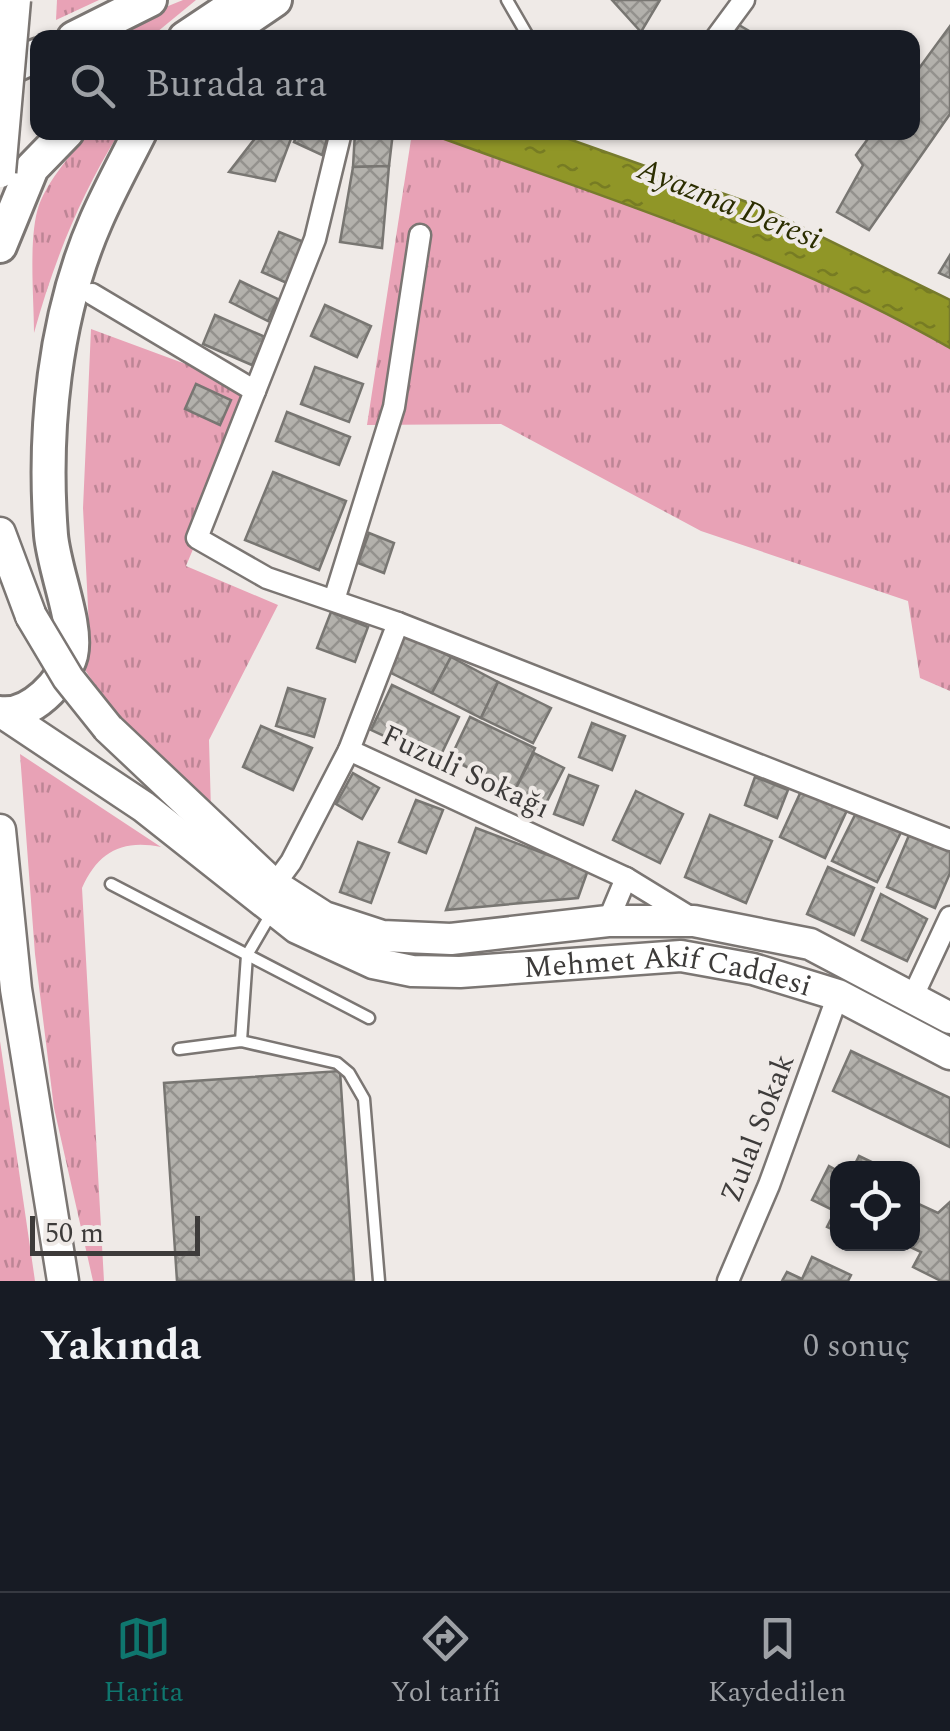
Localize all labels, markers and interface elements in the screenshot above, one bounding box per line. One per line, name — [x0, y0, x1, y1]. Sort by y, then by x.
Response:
search box — [30, 30, 920, 140]
text: Burada ara — [145, 56, 327, 114]
icon: search — [65, 58, 120, 113]
water label: Ayazma Deresi — [629, 145, 829, 264]
street label: Fuzuli Sokağı — [374, 713, 557, 831]
street label: Mehmet Akif Caddesi — [522, 934, 817, 1010]
street label: Zulal Sokak — [708, 1047, 807, 1209]
map controls — [830, 1161, 920, 1251]
button: locate — [830, 1161, 920, 1251]
scale bar — [30, 1211, 200, 1256]
text: 50 m — [45, 1212, 104, 1255]
text: Yakında — [40, 1315, 201, 1378]
text: 0 sonuç — [803, 1322, 910, 1371]
tab: Harita — [104, 1611, 183, 1714]
tab: Yol tarifi — [391, 1611, 501, 1714]
tab: Kaydedilen — [708, 1611, 846, 1714]

